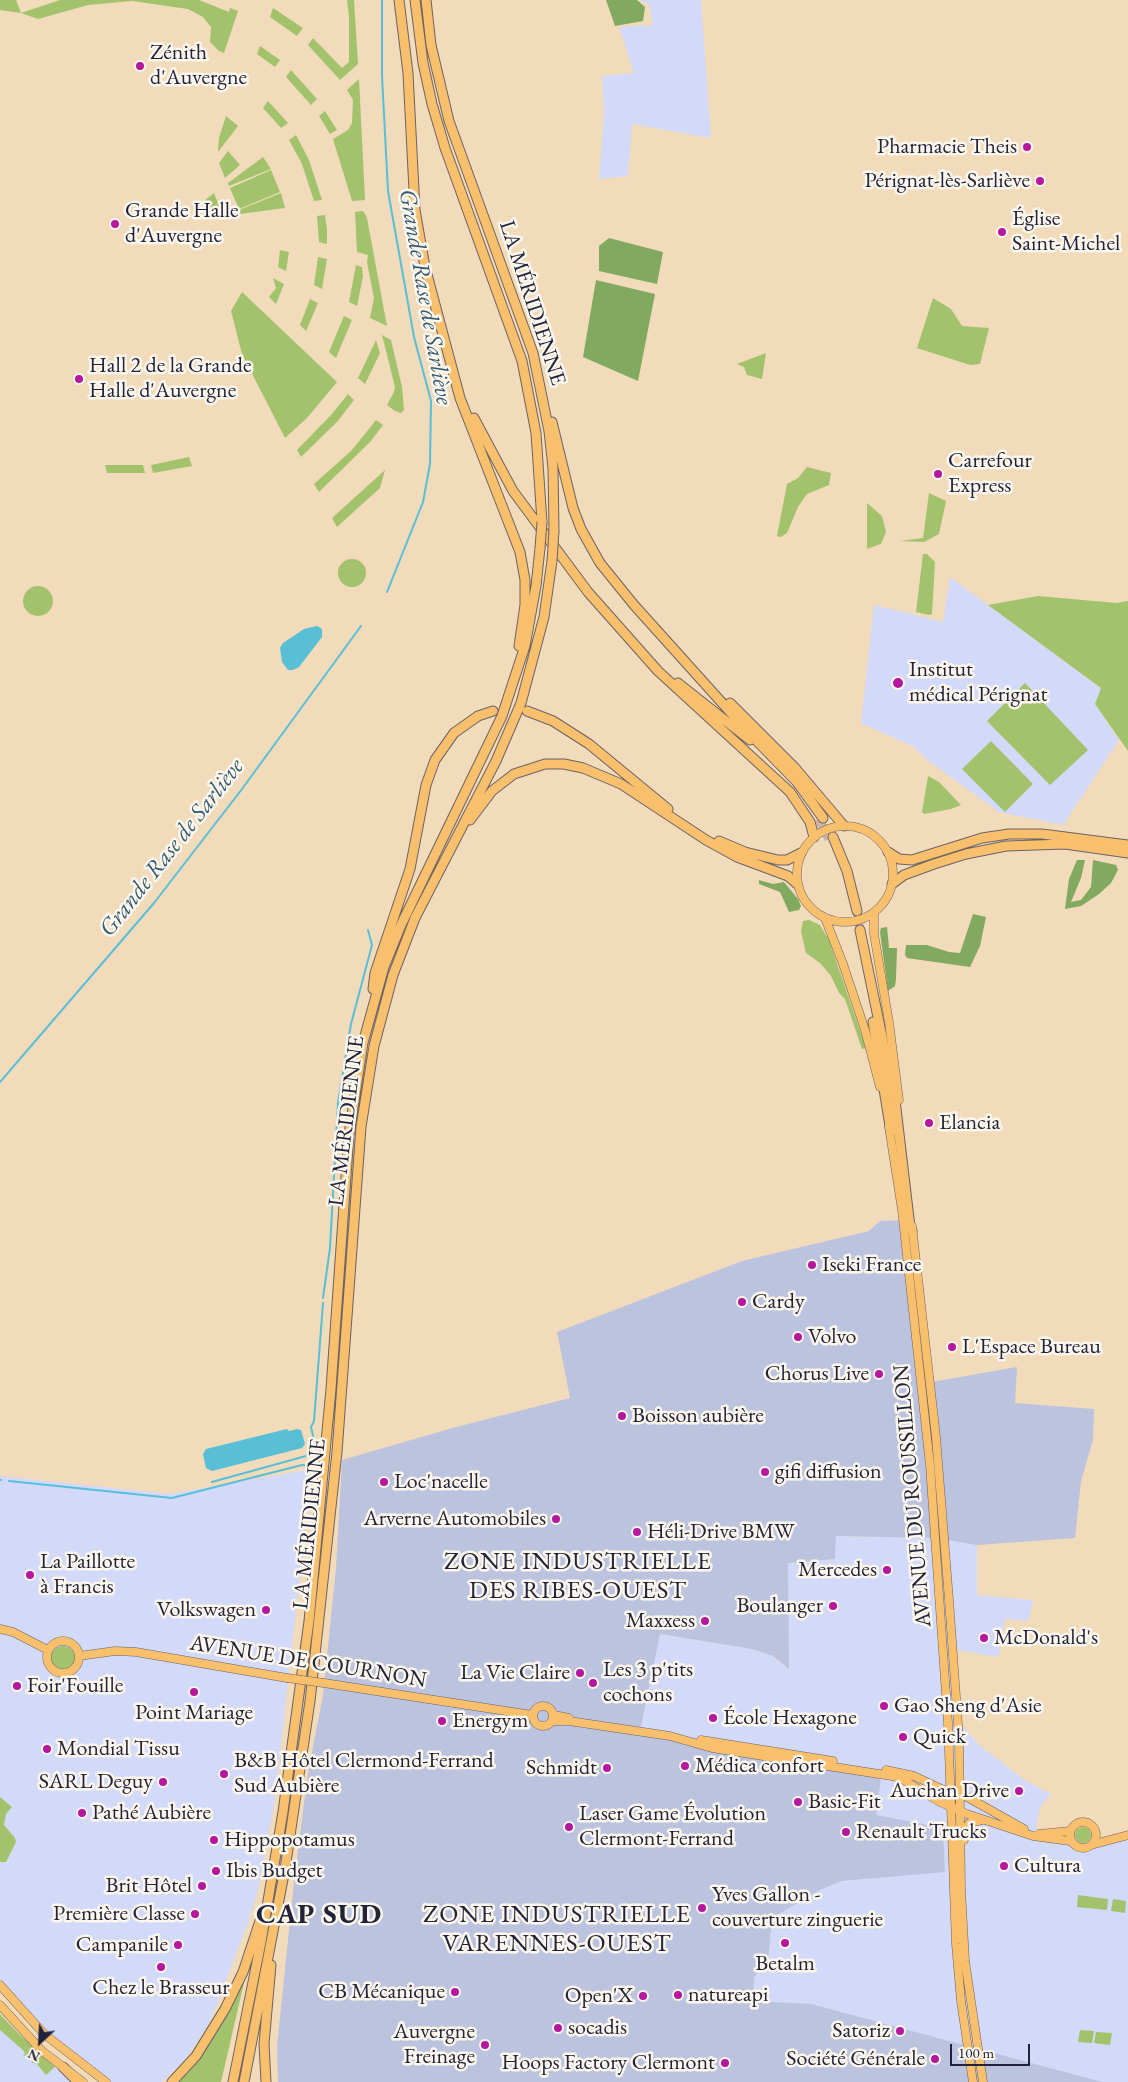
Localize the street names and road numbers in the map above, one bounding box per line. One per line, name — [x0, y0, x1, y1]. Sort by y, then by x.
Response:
street label: LA MÉRIDIENNE — [493, 217, 571, 389]
street label: LA MÉRIDIENNE — [323, 1034, 371, 1208]
street label: AVENUE DU ROUSSILLON — [888, 1364, 938, 1628]
street label: LA MÉRIDIENNE — [288, 1437, 332, 1611]
street label: AVENUE DE COURNON — [188, 1630, 428, 1694]

